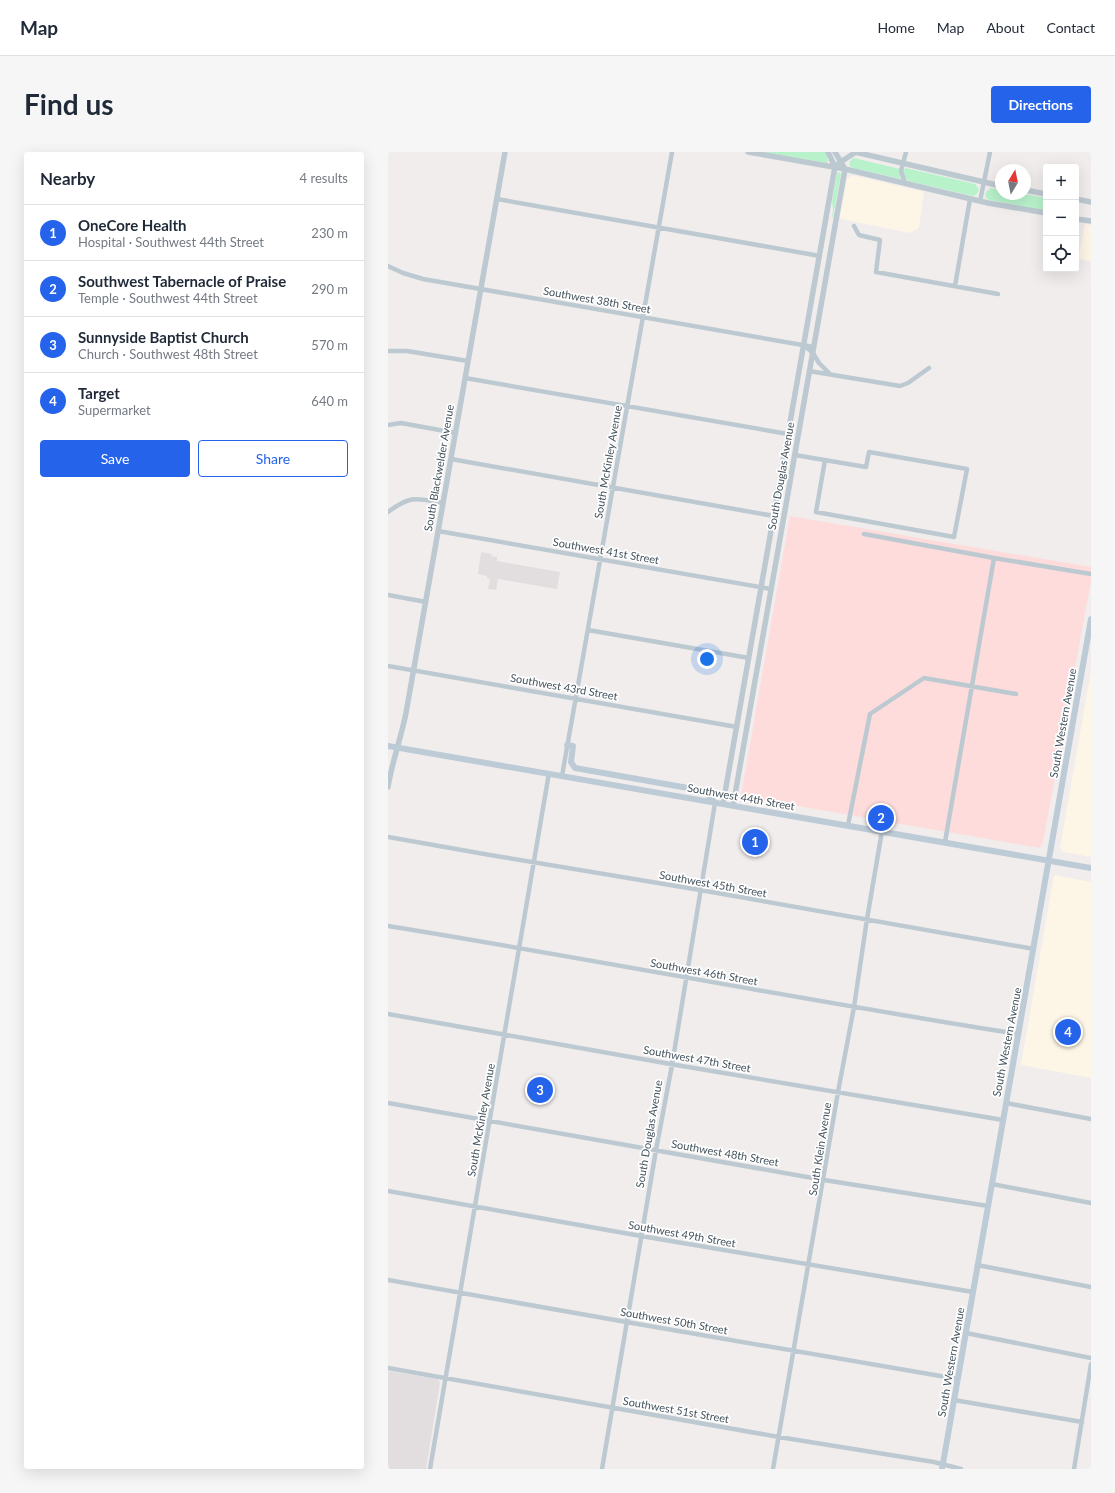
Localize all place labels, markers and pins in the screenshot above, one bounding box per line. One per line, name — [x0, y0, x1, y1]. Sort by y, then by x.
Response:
pin: 2 — [868, 803, 894, 833]
pin: 1 — [742, 827, 768, 857]
pin: 4 — [1055, 1017, 1081, 1047]
pin: 3 — [527, 1075, 553, 1105]

